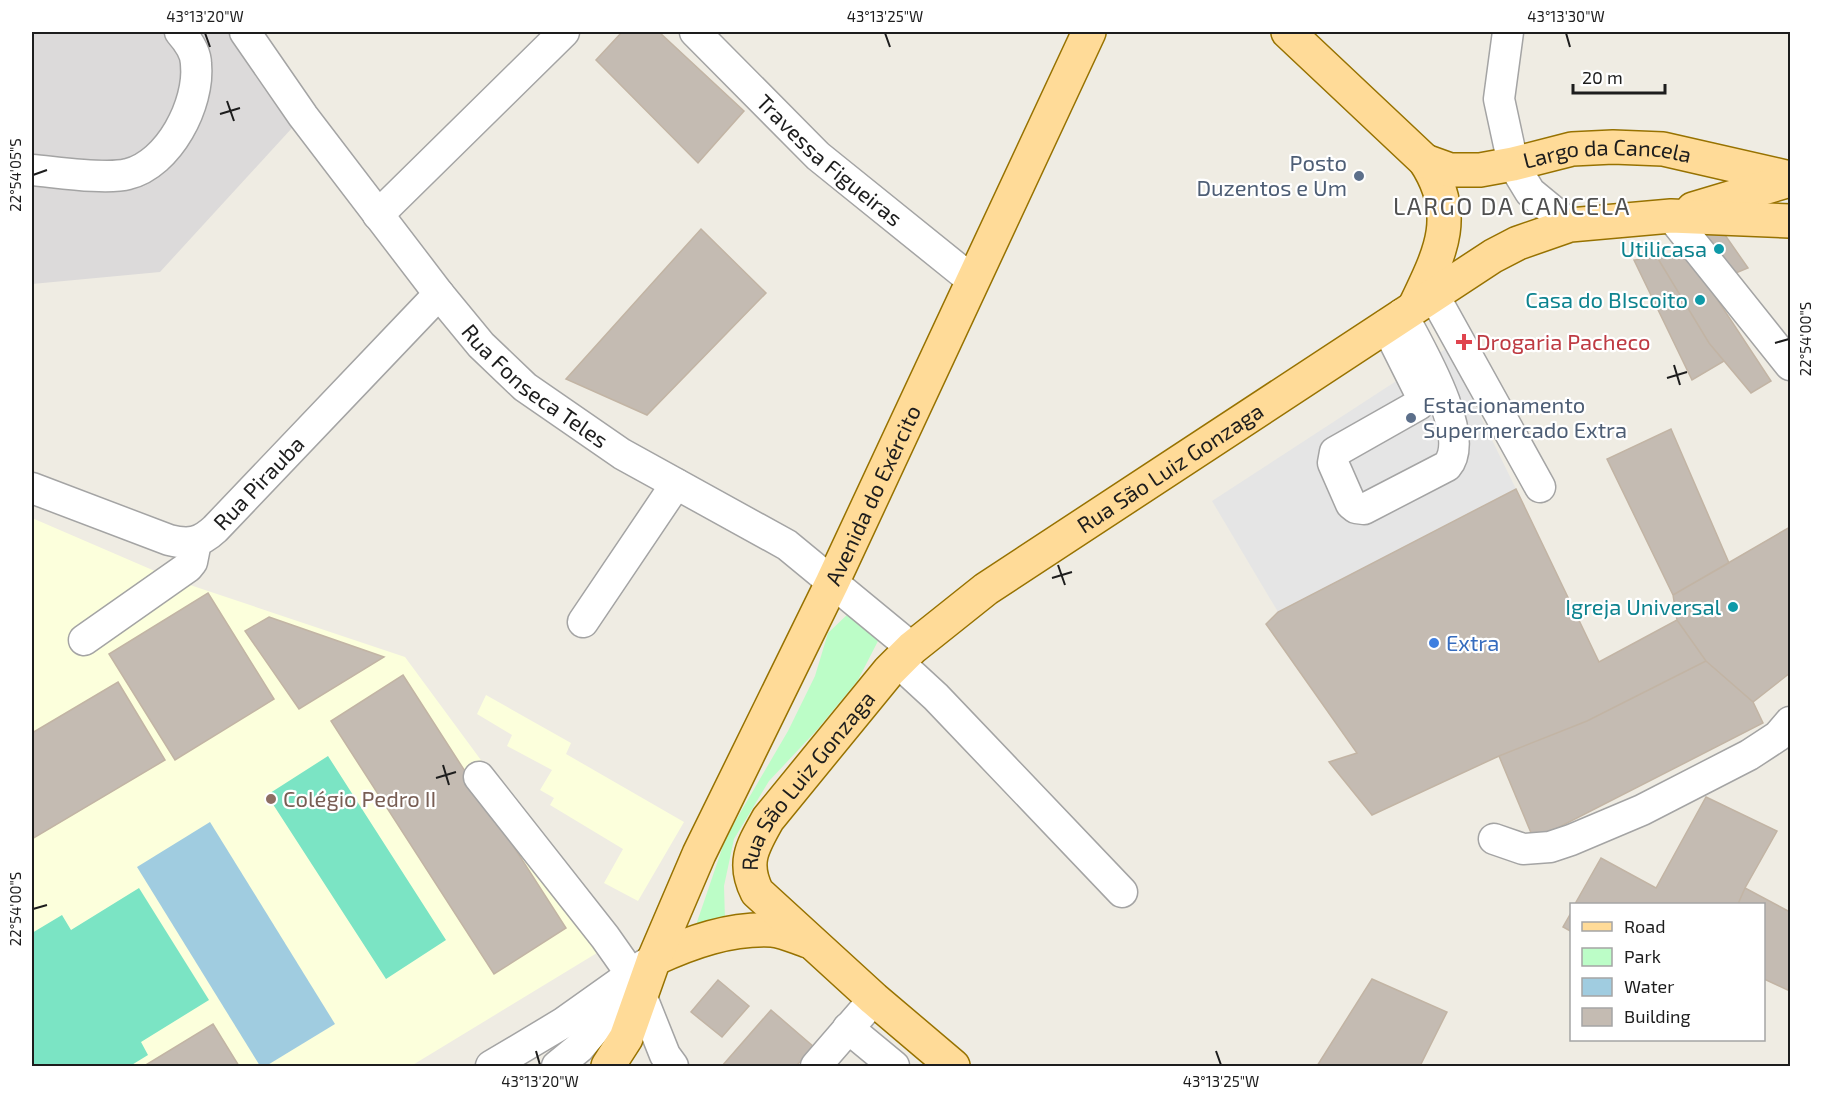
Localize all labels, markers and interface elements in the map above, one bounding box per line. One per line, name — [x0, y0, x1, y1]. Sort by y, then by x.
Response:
text: 43°13'20"W — [166, 7, 244, 25]
text: 43°13'25"W — [847, 7, 923, 25]
text: 43°13'30"W — [1527, 7, 1605, 25]
scale bar — [1573, 57, 1664, 95]
text: 20 m — [1582, 66, 1623, 88]
street label: Travessa Figueiras — [752, 88, 908, 231]
street label: Largo da Cancela — [1520, 133, 1694, 173]
text: 22°54'05"S — [6, 138, 24, 212]
place label: Posto Duzentos e Um — [1196, 149, 1347, 200]
marker: Posto Duzentos e Um — [1352, 169, 1366, 183]
district label: LARGO DA CANCELA — [1393, 191, 1631, 220]
place label: Utilicasa — [1620, 235, 1707, 261]
marker: Utilicasa — [1712, 242, 1726, 256]
place label: Casa do BIscoito — [1525, 286, 1688, 312]
marker: Casa do BIscoito — [1693, 293, 1707, 307]
text: 22°54'00"S — [1796, 302, 1814, 376]
street label: Rua Fonseca Teles — [457, 318, 614, 453]
place label: Drogaria Pacheco — [1476, 328, 1651, 354]
marker: Drogaria Pacheco — [1457, 335, 1471, 349]
place label: Estacionamento Supermercado Extra — [1423, 391, 1627, 442]
street label: Rua São Luiz Gonzaga — [1072, 397, 1268, 538]
street label: Avenida do Exército — [819, 401, 925, 589]
marker: Estacionamento Supermercado Extra — [1404, 411, 1418, 425]
street label: Rua Pirauba — [207, 430, 309, 535]
place label: Igreja Universal — [1565, 593, 1721, 620]
marker: Igreja Universal — [1726, 600, 1740, 614]
place label: Extra — [1446, 629, 1499, 655]
marker: Extra — [1427, 636, 1441, 650]
street label: Rua São Luiz Gonzaga — [736, 685, 879, 871]
place label: Colégio Pedro II — [283, 785, 436, 811]
marker: Colégio Pedro II — [264, 792, 278, 806]
text: 22°54'00"S — [6, 872, 24, 946]
legend — [1570, 903, 1765, 1041]
text: Road — [1624, 915, 1665, 937]
text: Park — [1624, 945, 1661, 967]
text: Water — [1624, 975, 1674, 997]
text: Building — [1624, 1005, 1691, 1027]
text: 43°13'20"W — [501, 1072, 579, 1090]
text: 43°13'25"W — [1183, 1072, 1259, 1090]

